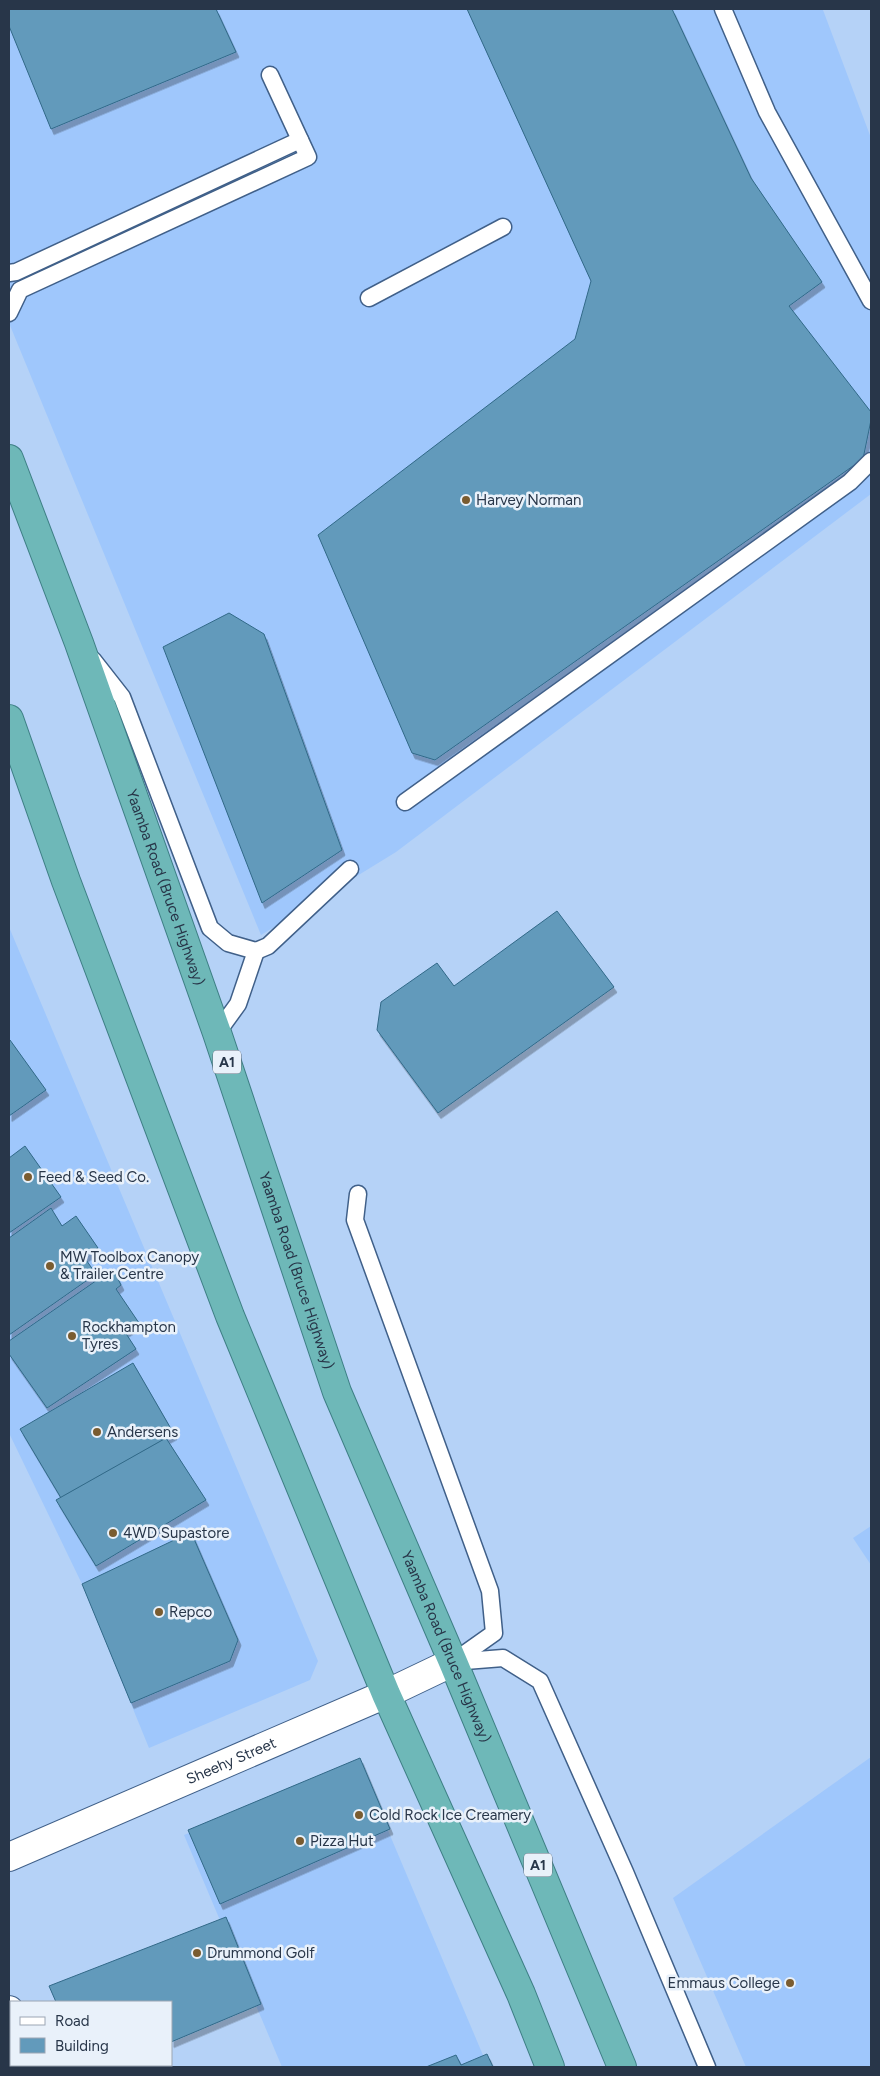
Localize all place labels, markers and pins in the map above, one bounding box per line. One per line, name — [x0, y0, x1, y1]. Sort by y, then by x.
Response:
place label: Harvey Norman — [476, 491, 581, 509]
marker: Harvey Norman — [460, 494, 472, 506]
place label: Feed & Seed Co. — [38, 1168, 149, 1186]
marker: Feed & Seed Co. — [22, 1171, 34, 1183]
place label: MW Toolbox Canopy & Trailer Centre — [60, 1248, 199, 1283]
marker: MW Toolbox Canopy & Trailer Centre — [44, 1260, 56, 1272]
place label: Rockhampton Tyres — [82, 1318, 176, 1353]
marker: Rockhampton Tyres — [66, 1330, 78, 1342]
place label: Andersens — [107, 1423, 178, 1441]
marker: Andersens — [91, 1426, 103, 1438]
place label: 4WD Supastore — [123, 1524, 229, 1542]
marker: 4WD Supastore — [107, 1527, 119, 1539]
place label: Repco — [169, 1603, 213, 1621]
marker: Repco — [153, 1606, 165, 1618]
place label: Cold Rock Ice Creamery — [369, 1806, 531, 1824]
marker: Cold Rock Ice Creamery — [353, 1809, 365, 1821]
place label: Pizza Hut — [310, 1832, 374, 1850]
marker: Pizza Hut — [294, 1835, 306, 1847]
place label: Drummond Golf — [207, 1944, 315, 1962]
marker: Drummond Golf — [191, 1947, 203, 1959]
place label: Emmaus College — [668, 1974, 780, 1992]
marker: Emmaus College — [784, 1977, 796, 1989]

